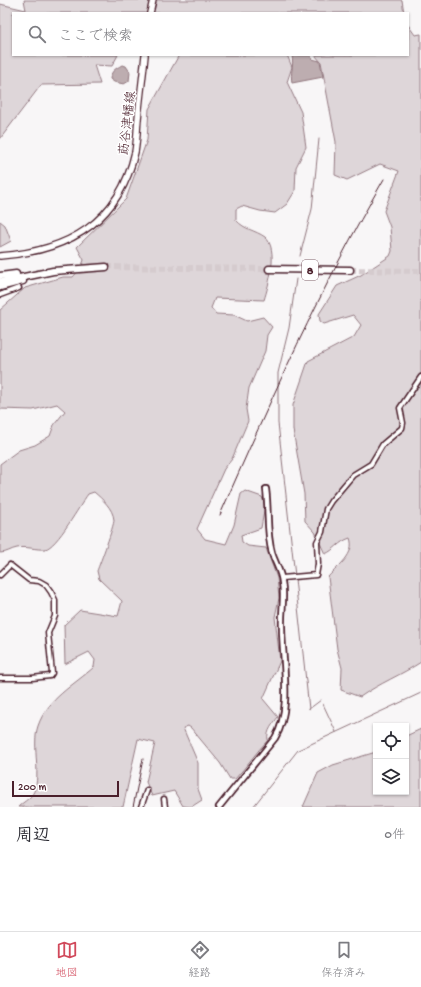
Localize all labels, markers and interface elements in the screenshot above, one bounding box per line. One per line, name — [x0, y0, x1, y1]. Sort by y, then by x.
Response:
search box — [12, 12, 409, 56]
icon: search — [26, 23, 48, 45]
text: ここで検索 — [58, 28, 133, 46]
street label: 莇谷津幡線 — [116, 89, 140, 156]
road number: 8 — [302, 260, 318, 280]
map controls — [373, 723, 409, 795]
button: locate — [373, 723, 409, 759]
button: layers — [373, 759, 409, 795]
scale bar — [12, 779, 119, 798]
text: 200 m — [18, 782, 46, 794]
text: 周辺 — [16, 827, 50, 847]
text: 0件 — [385, 828, 405, 843]
tab: 地図 — [56, 939, 78, 980]
tab: 経路 — [189, 939, 211, 980]
tab: 保存済み — [322, 939, 366, 980]

